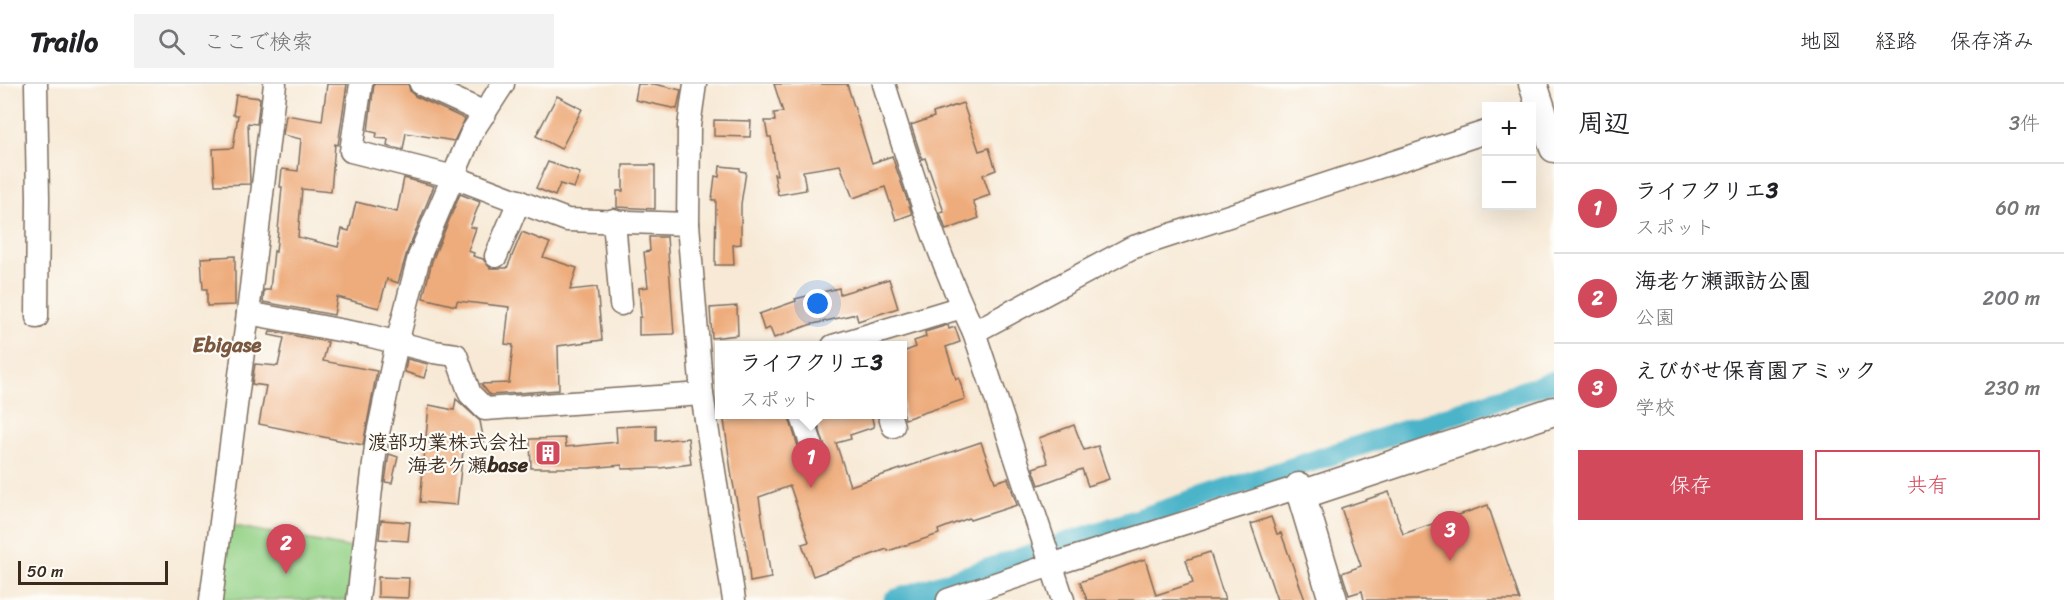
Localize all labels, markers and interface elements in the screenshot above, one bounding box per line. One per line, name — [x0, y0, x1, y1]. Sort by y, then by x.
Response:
search box — [134, 14, 554, 68]
text: Trailo — [30, 17, 98, 66]
text: ここで検索 — [203, 22, 313, 61]
text: 地図 — [1800, 22, 1842, 60]
text: 経路 — [1875, 22, 1917, 60]
text: 保存済み — [1950, 22, 2034, 60]
icon: search — [155, 25, 188, 58]
text: 周辺 — [1578, 100, 1630, 146]
map controls — [1482, 102, 1536, 210]
button: + — [1482, 102, 1536, 156]
text: 3件 — [2009, 106, 2040, 141]
button: − — [1482, 156, 1536, 210]
text: ライフクリエ3 — [1635, 171, 1778, 210]
text: 1 — [1593, 191, 1602, 226]
text: 60 m — [1995, 191, 2040, 226]
text: スポット — [1635, 210, 1715, 245]
text: 海老ケ瀬諏訪公園 — [1635, 261, 1811, 300]
text: 2 — [1592, 281, 1603, 316]
text: 200 m — [1983, 281, 2040, 316]
your location — [803, 289, 832, 318]
text: 公園 — [1635, 300, 1675, 335]
district label: Ebigase — [193, 326, 262, 364]
popup — [715, 341, 907, 419]
text: ライフクリエ3 — [739, 343, 883, 382]
text: えびがせ保育園アミック — [1635, 351, 1877, 390]
text: 3 — [1592, 371, 1603, 406]
text: 230 m — [1984, 371, 2040, 406]
text: スポット — [739, 382, 819, 417]
text: 学校 — [1635, 390, 1675, 425]
place label: 渡部功業株式会社 海老ケ瀬base — [368, 425, 529, 483]
building icon: 渡部功業株式会社 海老ケ瀬base — [533, 438, 563, 468]
pin: 1 — [792, 438, 830, 488]
button: 保存 — [1578, 450, 1803, 520]
button: 共有 — [1815, 450, 2040, 520]
pin: 3 — [1430, 512, 1470, 561]
pin: 2 — [266, 524, 306, 574]
text: 50 m — [27, 557, 63, 586]
scale bar — [18, 558, 168, 586]

